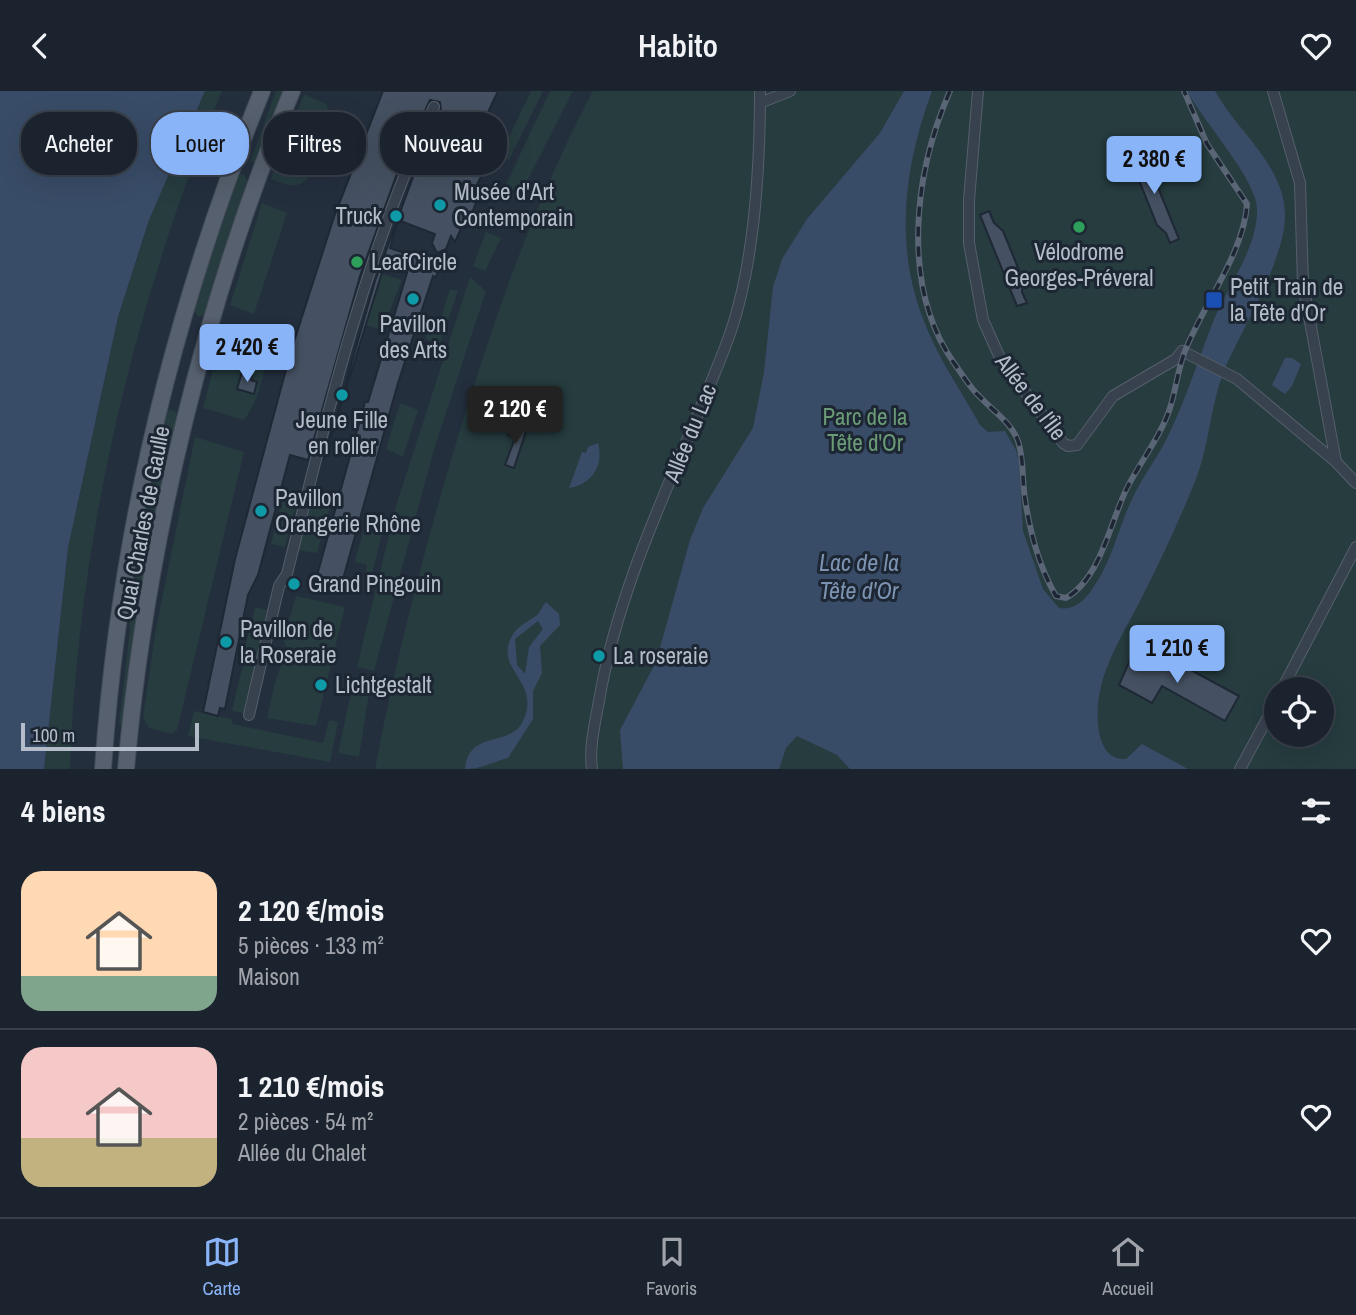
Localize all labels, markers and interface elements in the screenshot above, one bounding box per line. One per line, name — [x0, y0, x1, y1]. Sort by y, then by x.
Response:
text: Habito — [638, 24, 718, 67]
icon: back — [21, 27, 59, 65]
icon: heart — [1297, 27, 1335, 65]
chip: Acheter — [21, 112, 137, 175]
chip: Louer — [151, 112, 249, 175]
chip: Filtres — [263, 112, 366, 175]
chip: Nouveau — [380, 112, 507, 175]
pin: 2 380 € — [1089, 137, 1219, 196]
text: 2 380 € — [1123, 143, 1185, 174]
place label: Musée d'Art Contemporain — [454, 176, 574, 233]
marker: Musée d'Art Contemporain — [432, 197, 448, 213]
place label: Truck — [336, 200, 383, 231]
marker: Truck — [388, 208, 404, 224]
marker: Vélodrome Georges-Préveral — [1071, 219, 1087, 235]
place label: Vélodrome Georges-Préveral — [1005, 236, 1153, 293]
place label: LeafCircle — [371, 246, 457, 277]
marker: LeafCircle — [349, 254, 365, 270]
place label: Petit Train de la Tête d'Or — [1230, 271, 1343, 328]
marker: Petit Train de la Tête d'Or — [1204, 290, 1224, 310]
marker: Pavillon des Arts — [405, 291, 421, 307]
place label: Pavillon des Arts — [379, 308, 447, 365]
pin: 2 420 € — [182, 324, 312, 384]
text: 2 420 € — [216, 331, 278, 362]
street label: Allée de l'Île — [988, 346, 1074, 446]
street label: Allée du Lac — [655, 379, 723, 488]
marker: Jeune Fille en roller — [334, 387, 350, 403]
pin: 2 120 € — [450, 387, 580, 446]
text: 2 120 € — [484, 393, 546, 424]
park label: Parc de la Tête d'Or — [823, 401, 908, 458]
place label: Jeune Fille en roller — [296, 404, 388, 461]
street label: Quai Charles de Gaulle — [108, 423, 177, 623]
place label: Pavillon Orangerie Rhône — [275, 482, 421, 539]
marker: Pavillon Orangerie Rhône — [253, 503, 269, 519]
water label: Lac de la Tête d'Or — [819, 546, 900, 606]
place label: Grand Pingouin — [308, 568, 441, 599]
marker: Grand Pingouin — [286, 576, 302, 592]
place label: Pavillon de la Roseraie — [240, 613, 336, 670]
pin: 1 210 € — [1112, 625, 1242, 685]
text: 1 210 € — [1146, 632, 1208, 663]
marker: Pavillon de la Roseraie — [218, 634, 234, 650]
place label: La roseraie — [613, 640, 708, 671]
marker: La roseraie — [591, 648, 607, 664]
place label: Lichtgestalt — [335, 669, 431, 700]
marker: Lichtgestalt — [313, 677, 329, 693]
map controls — [1264, 677, 1334, 747]
button: locate — [1264, 677, 1334, 747]
scale bar — [21, 720, 200, 752]
text: 100 m — [32, 722, 75, 748]
text: 4 biens — [21, 791, 106, 831]
icon: filters — [1297, 792, 1335, 830]
text: 2 120 €/mois — [238, 890, 384, 930]
icon: home — [77, 899, 161, 983]
icon: heart — [1297, 922, 1335, 960]
text: 5 pièces · 133 m² — [238, 930, 384, 961]
text: Maison — [238, 961, 300, 992]
text: 1 210 €/mois — [238, 1066, 384, 1106]
icon: home — [77, 1075, 161, 1159]
icon: heart — [1297, 1098, 1335, 1136]
text: 2 pièces · 54 m² — [238, 1106, 373, 1137]
text: Allée du Chalet — [238, 1137, 366, 1168]
tab: Carte — [203, 1233, 241, 1301]
tab: Favoris — [646, 1233, 697, 1301]
tab: Accueil — [1102, 1233, 1153, 1301]

